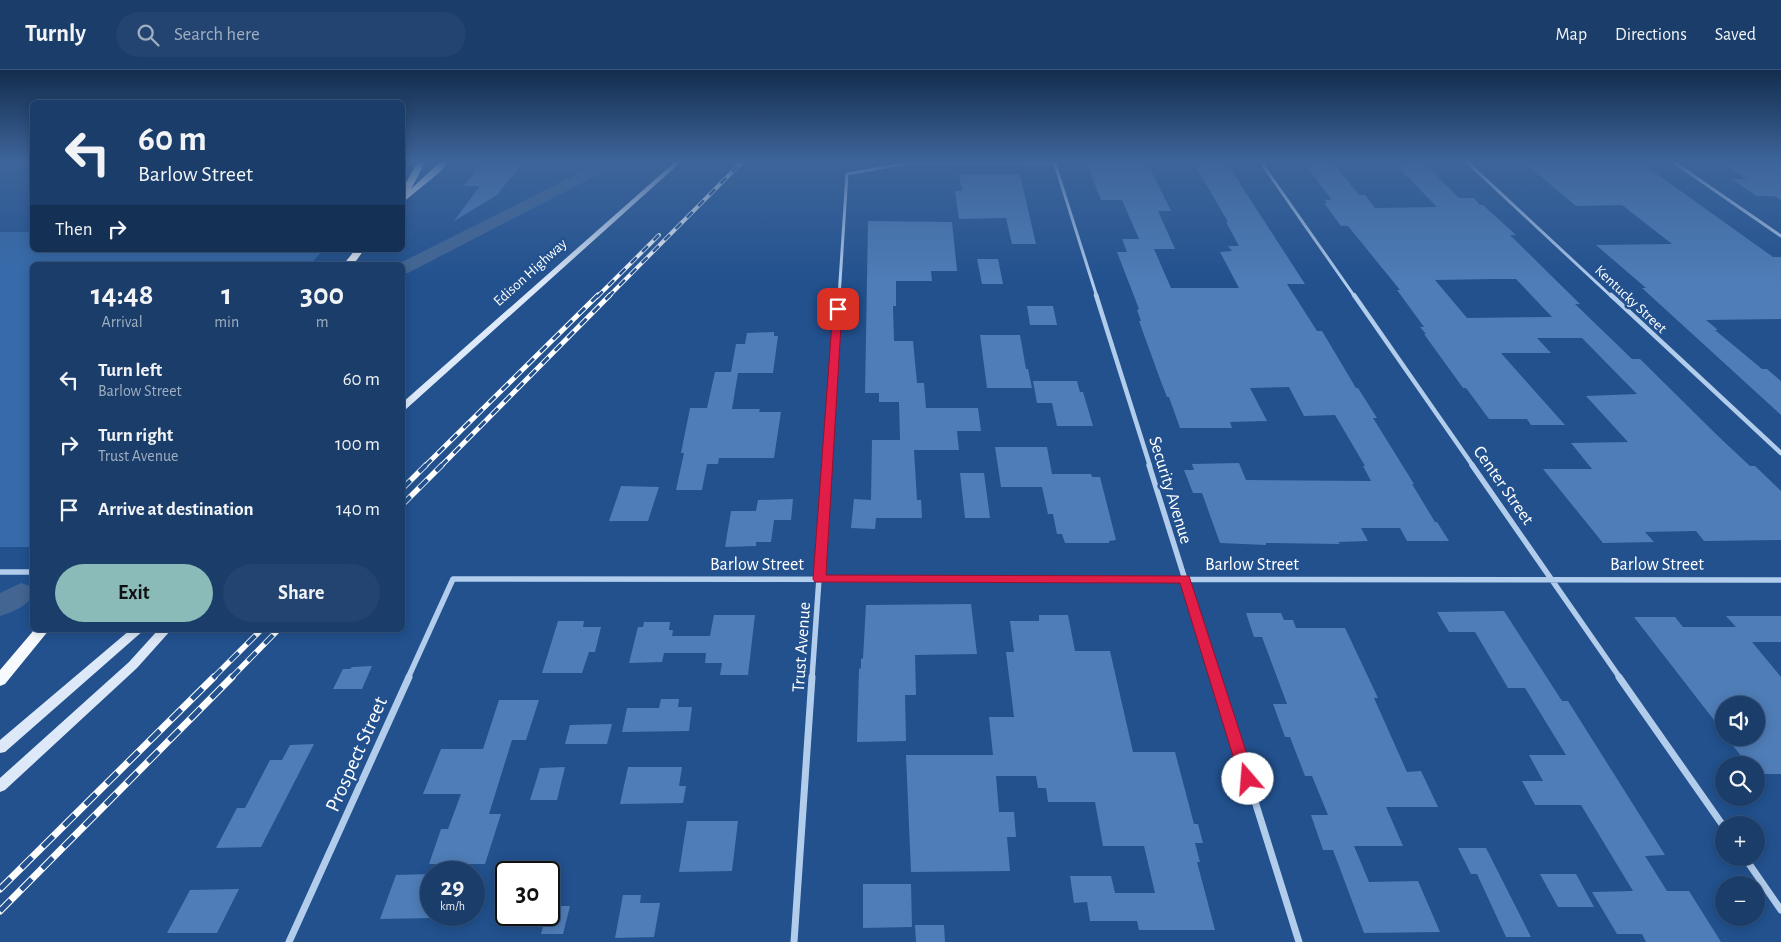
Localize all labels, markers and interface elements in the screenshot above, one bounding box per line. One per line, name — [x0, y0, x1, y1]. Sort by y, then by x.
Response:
search box — [116, 12, 466, 57]
icon: search — [134, 21, 162, 49]
text: Turnly — [25, 22, 86, 46]
text: Search here — [174, 25, 260, 44]
text: Map — [1556, 26, 1587, 44]
text: Directions — [1615, 26, 1687, 44]
text: Saved — [1715, 26, 1756, 44]
icon: left — [55, 120, 120, 185]
text: 60 m — [138, 122, 207, 157]
text: Barlow Street — [138, 163, 253, 185]
icon: right — [103, 215, 131, 243]
text: Then — [55, 220, 93, 239]
street label: Edison Highway — [491, 235, 570, 309]
street label: Kentucky Street — [1592, 263, 1669, 336]
text: 14:48 — [91, 280, 153, 310]
text: 1 — [221, 280, 232, 310]
text: 300 — [300, 280, 344, 310]
pin — [817, 288, 859, 330]
icon: arrive — [824, 295, 852, 323]
text: Arrival — [102, 314, 143, 330]
text: min — [214, 314, 239, 330]
text: m — [316, 314, 328, 330]
text: Turn left — [98, 361, 162, 380]
icon: left — [55, 366, 83, 394]
text: 60 m — [343, 370, 380, 389]
text: Barlow Street — [98, 383, 182, 399]
text: Turn right — [98, 426, 173, 445]
icon: right — [55, 431, 83, 459]
street label: Security Avenue — [1145, 434, 1195, 546]
text: 100 m — [335, 435, 380, 454]
street label: Center Street — [1470, 443, 1537, 528]
text: Trust Avenue — [98, 448, 178, 464]
icon: arrive — [55, 496, 83, 524]
text: Arrive at destination — [98, 500, 254, 519]
text: 140 m — [336, 500, 380, 519]
street label: Barlow Street — [710, 556, 804, 574]
street label: Barlow Street — [1205, 556, 1299, 574]
street label: Barlow Street — [1610, 556, 1704, 574]
button: Exit — [55, 564, 213, 622]
button: Share — [223, 564, 380, 622]
street label: Trust Avenue — [790, 601, 814, 693]
street label: Prospect Street — [322, 693, 391, 815]
map controls — [1715, 696, 1765, 926]
button: sound — [1715, 696, 1765, 746]
position arrow — [1221, 752, 1273, 804]
button: search — [1715, 756, 1765, 806]
button: + — [1715, 816, 1765, 866]
speed limit sign: 30 — [495, 861, 560, 926]
text: 29 — [441, 875, 464, 900]
button: − — [1715, 876, 1765, 926]
text: km/h — [440, 900, 465, 912]

